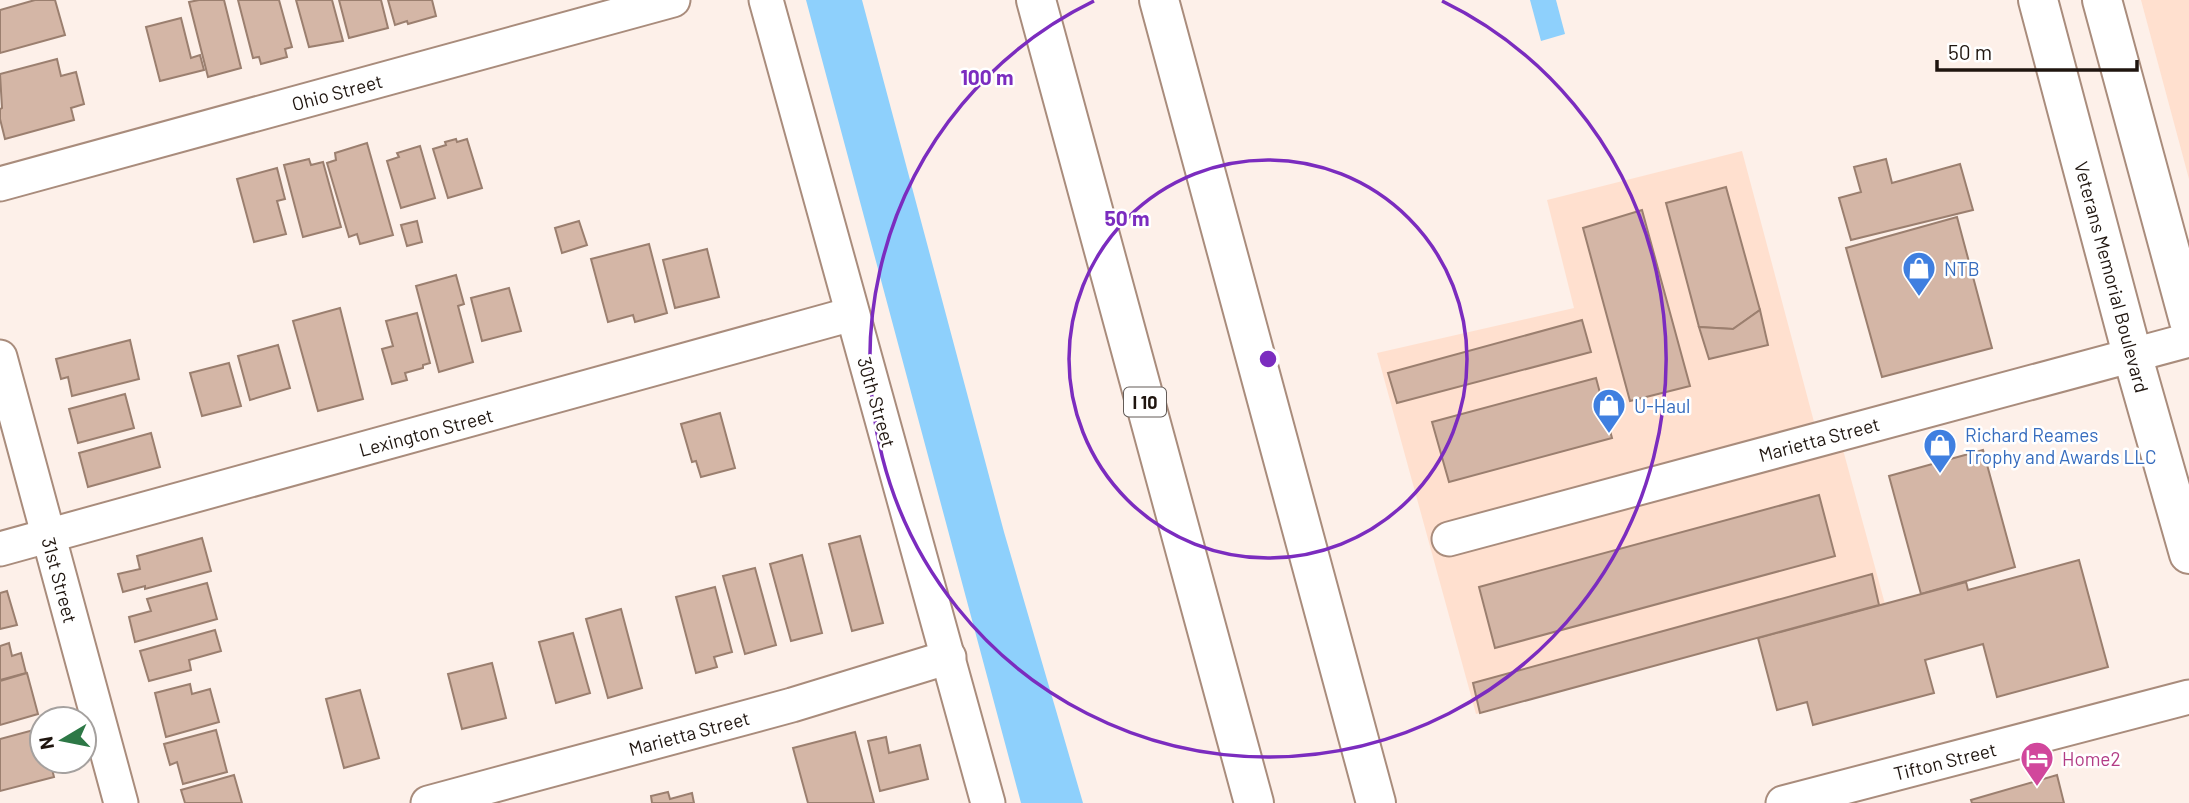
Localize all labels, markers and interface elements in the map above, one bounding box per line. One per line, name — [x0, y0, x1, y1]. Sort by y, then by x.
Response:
scale bar — [1937, 28, 2136, 72]
text: 50 m — [1948, 39, 1992, 64]
text: 100 m — [960, 64, 1014, 89]
street label: Ohio Street — [289, 69, 385, 115]
street label: Veterans Memorial Boulevard — [2070, 159, 2154, 395]
text: 50 m — [1104, 205, 1150, 230]
shop icon: NTB — [1900, 249, 1938, 298]
place label: NTB — [1944, 257, 1980, 280]
centre of rings — [1256, 347, 1280, 371]
street label: 30th Street — [853, 354, 901, 450]
shop icon: U-Haul — [1590, 386, 1628, 435]
road number: I 10 — [1124, 388, 1166, 416]
place label: U-Haul — [1634, 394, 1691, 417]
street label: Lexington Street — [356, 403, 496, 461]
street label: Marietta Street — [1756, 412, 1882, 466]
place label: Richard Reames Trophy and Awards LLC — [1965, 423, 2156, 468]
shop icon: Richard Reames Trophy and Awards LLC — [1921, 426, 1959, 475]
street label: 31st Street — [38, 535, 82, 625]
north arrow — [28, 705, 98, 775]
street label: Marietta Street — [626, 706, 752, 760]
text: N — [33, 735, 58, 751]
street label: Tifton Street — [1891, 737, 1999, 785]
hotel icon: Home2 — [2018, 739, 2056, 788]
place label: Home2 — [2062, 747, 2121, 770]

